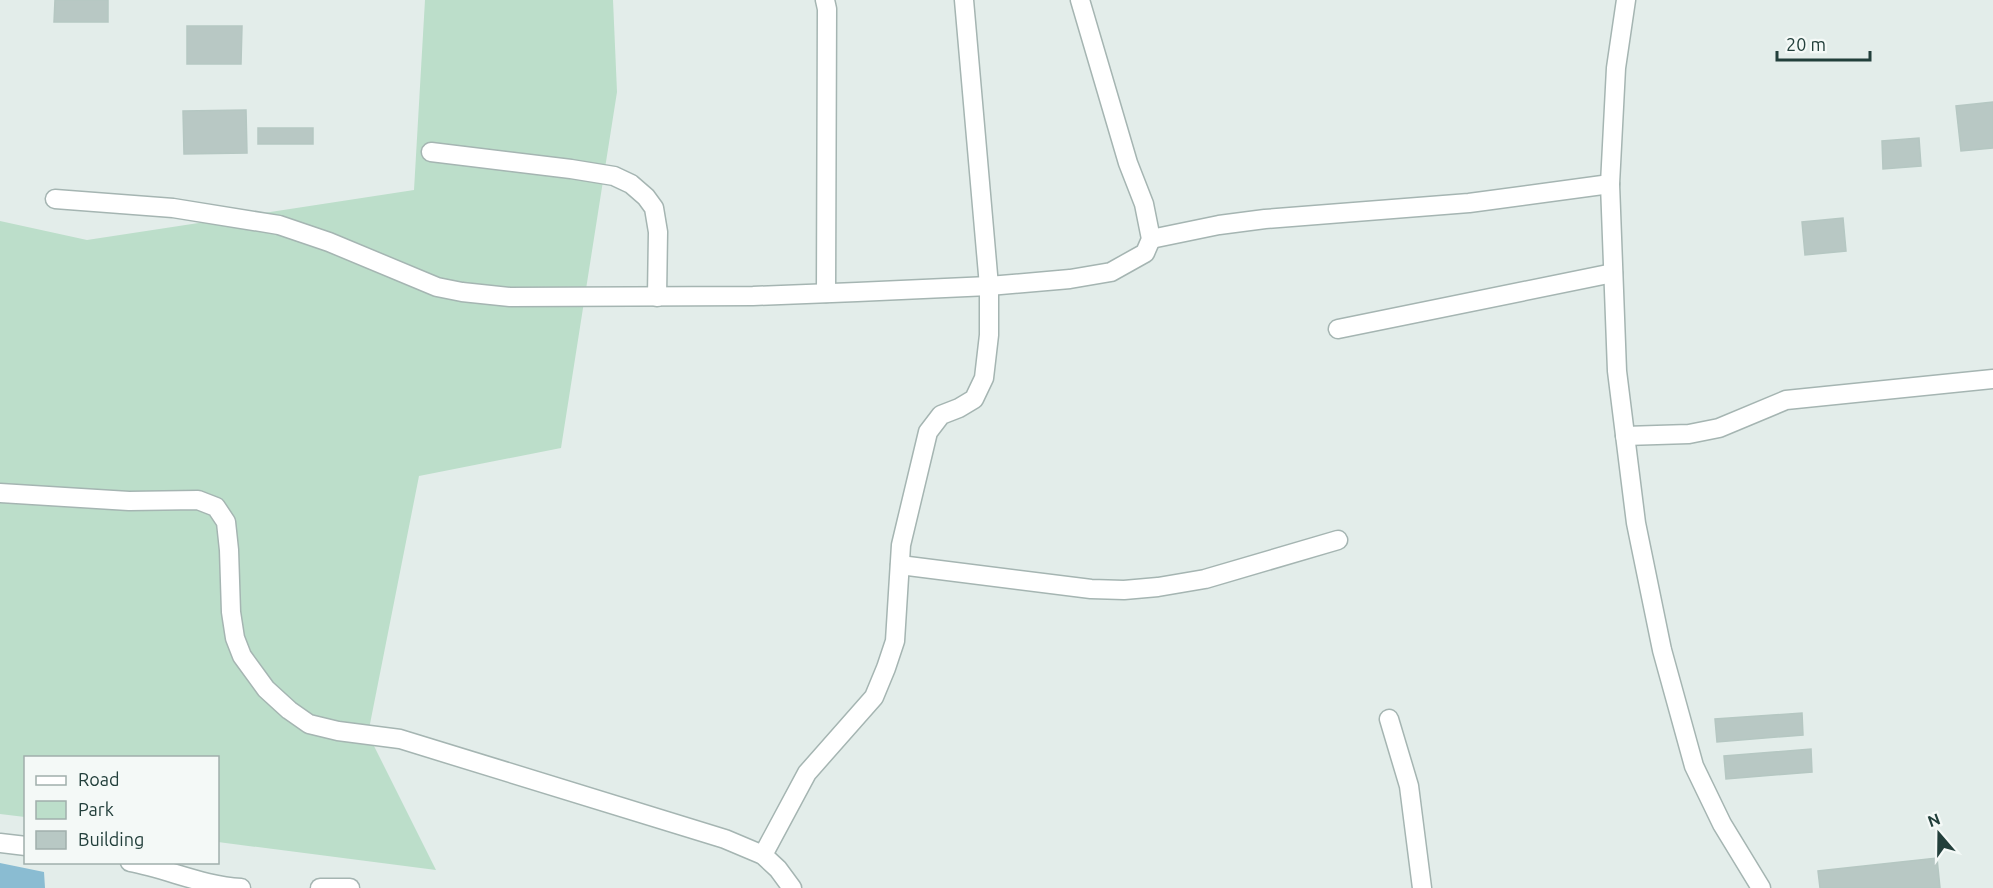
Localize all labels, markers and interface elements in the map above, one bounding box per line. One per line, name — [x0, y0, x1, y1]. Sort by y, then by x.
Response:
scale bar — [1777, 24, 1870, 62]
text: 20 m — [1786, 34, 1826, 54]
legend — [24, 756, 219, 864]
text: Road — [78, 769, 120, 789]
text: Park — [78, 799, 114, 819]
north arrow — [1909, 804, 1969, 864]
text: N — [1925, 809, 1943, 830]
text: Building — [78, 829, 144, 849]

